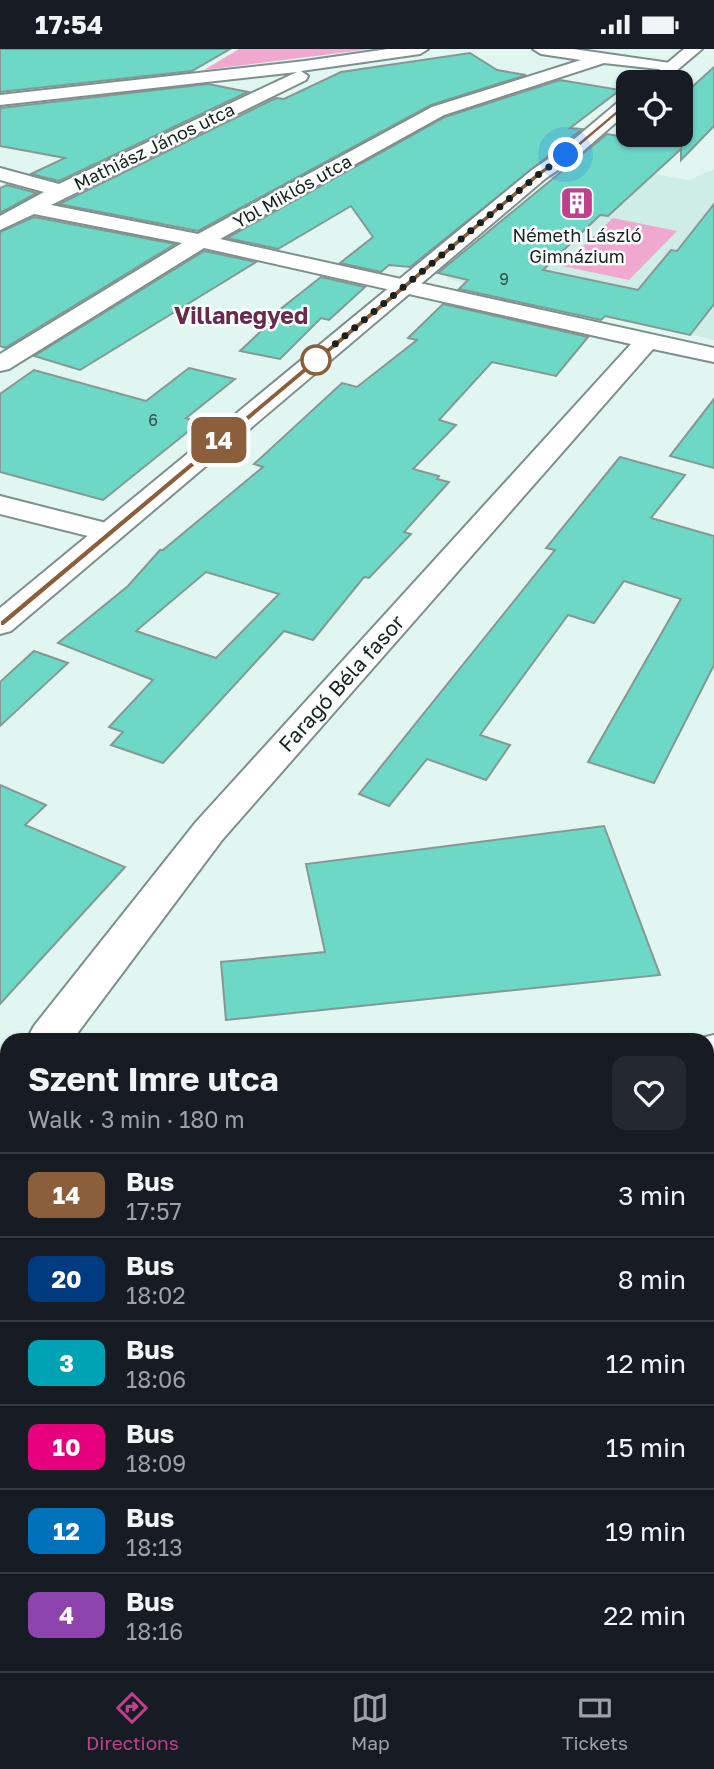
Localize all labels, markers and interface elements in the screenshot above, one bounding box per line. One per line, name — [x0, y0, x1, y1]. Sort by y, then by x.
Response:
text: 17:54 — [35, 9, 103, 40]
map controls — [616, 70, 693, 147]
button: locate — [616, 70, 693, 147]
street label: Mathiász János utca — [70, 98, 238, 194]
your location — [548, 137, 583, 172]
street label: Ybl Miklós utca — [229, 149, 355, 233]
building icon: Németh László Gimnázium — [558, 184, 596, 222]
place label: Németh László Gimnázium — [513, 224, 641, 267]
house number: 9 — [499, 269, 509, 289]
district label: Villanegyed — [174, 301, 308, 329]
unlabelled marker — [301, 345, 331, 375]
house number: 6 — [148, 410, 158, 430]
line badge: 14 — [188, 417, 250, 463]
text: 14 — [205, 425, 233, 454]
street label: Faragó Béla fasor — [273, 609, 409, 757]
button: heart — [612, 1056, 686, 1130]
text: Szent Imre utca — [28, 1059, 279, 1098]
text: Walk · 3 min · 180 m — [28, 1105, 245, 1133]
text: Bus — [126, 1166, 174, 1197]
text: 14 — [53, 1180, 80, 1209]
text: 3 min — [618, 1180, 686, 1211]
text: 17:57 — [126, 1197, 182, 1225]
text: Bus — [126, 1250, 174, 1281]
text: 20 — [51, 1264, 82, 1293]
text: 8 min — [618, 1264, 686, 1295]
text: 18:02 — [126, 1281, 186, 1309]
text: Bus — [126, 1334, 174, 1365]
text: 3 — [59, 1348, 74, 1377]
text: 12 min — [606, 1348, 686, 1379]
text: 18:06 — [126, 1365, 186, 1393]
text: Bus — [126, 1418, 174, 1449]
text: 10 — [53, 1432, 80, 1461]
text: 15 min — [606, 1432, 686, 1463]
text: 18:09 — [126, 1449, 186, 1477]
text: Bus — [126, 1502, 174, 1533]
text: 12 — [53, 1516, 80, 1545]
text: 19 min — [605, 1516, 686, 1547]
text: 18:13 — [126, 1533, 183, 1561]
text: Bus — [126, 1586, 174, 1617]
text: 4 — [59, 1600, 74, 1629]
text: 22 min — [603, 1600, 686, 1631]
text: 18:16 — [126, 1617, 183, 1645]
tab: Directions — [86, 1689, 179, 1754]
tab: Map — [351, 1689, 390, 1754]
tab: Tickets — [562, 1689, 628, 1754]

